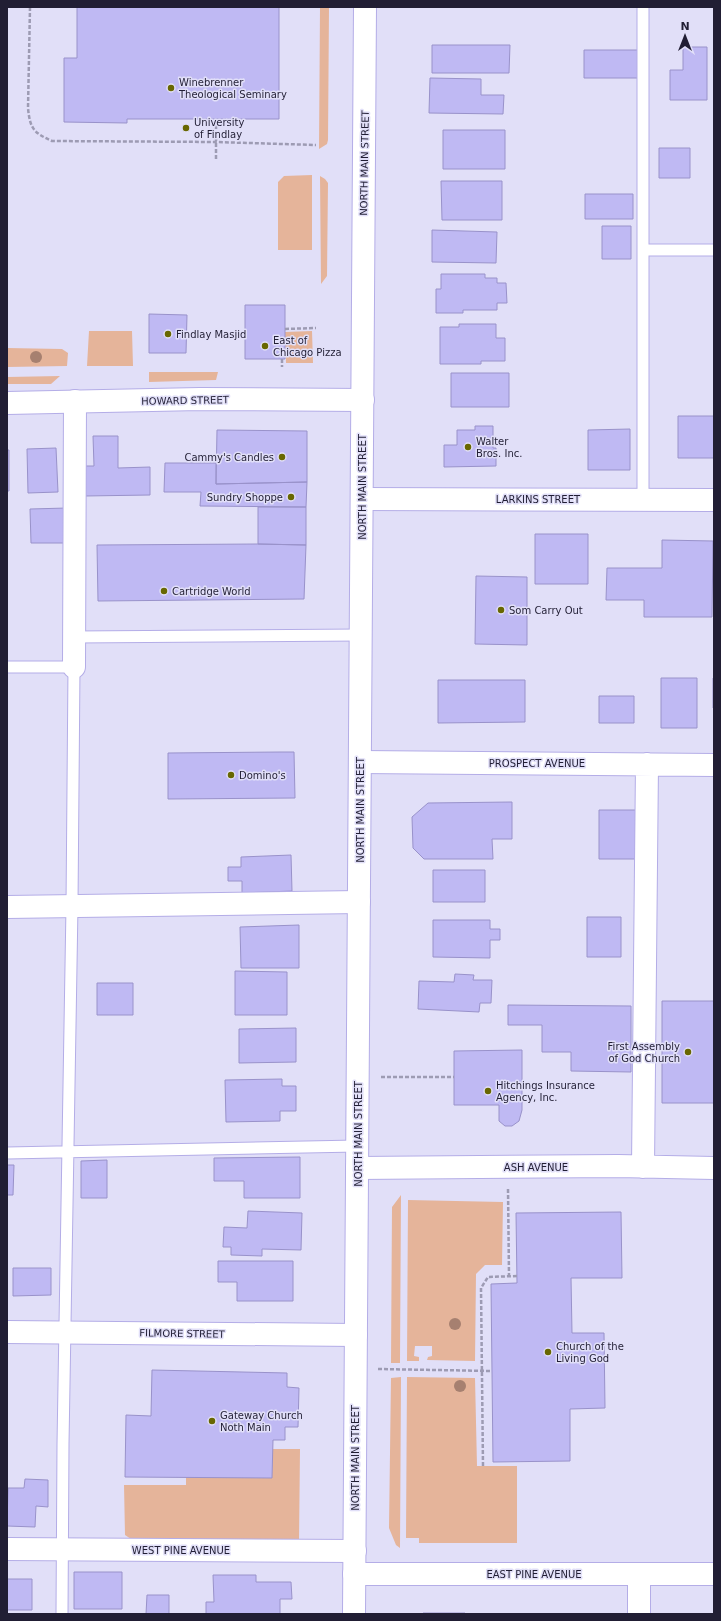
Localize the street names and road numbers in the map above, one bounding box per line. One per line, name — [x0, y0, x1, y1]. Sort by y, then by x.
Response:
street label: NORTH MAIN STREET — [358, 109, 371, 216]
street label: HOWARD STREET — [141, 394, 230, 407]
street label: NORTH MAIN STREET — [357, 433, 368, 540]
street label: LARKINS STREET — [496, 494, 581, 505]
street label: NORTH MAIN STREET — [355, 756, 366, 863]
street label: PROSPECT AVENUE — [489, 758, 585, 769]
street label: NORTH MAIN STREET — [353, 1080, 364, 1187]
street label: ASH AVENUE — [504, 1162, 568, 1173]
street label: FILMORE STREET — [139, 1327, 226, 1340]
street label: NORTH MAIN STREET — [350, 1404, 361, 1511]
street label: WEST PINE AVENUE — [132, 1545, 230, 1556]
street label: EAST PINE AVENUE — [486, 1569, 582, 1580]

